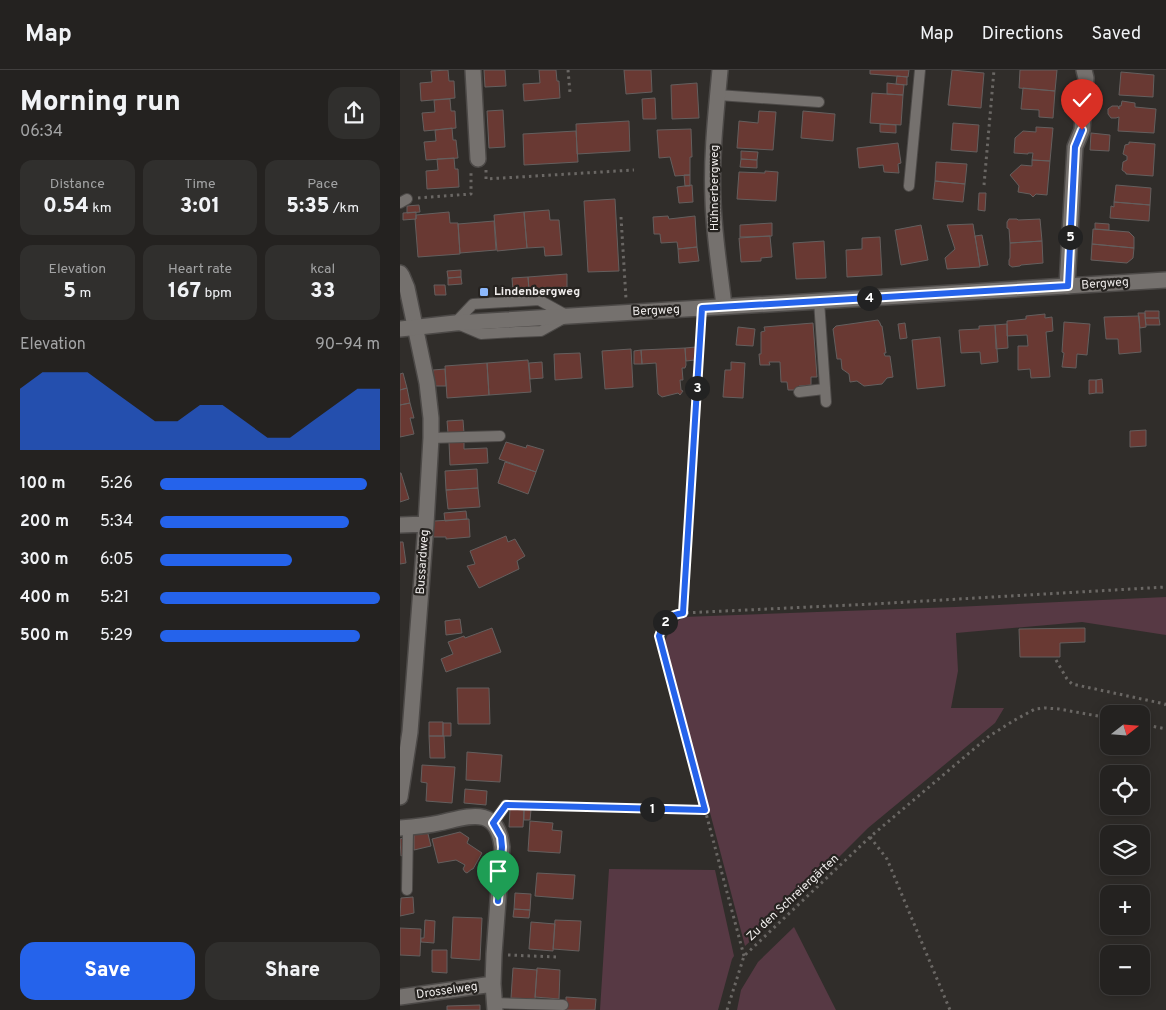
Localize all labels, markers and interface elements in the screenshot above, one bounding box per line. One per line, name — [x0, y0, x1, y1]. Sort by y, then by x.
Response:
text: Map — [25, 20, 72, 50]
text: Map — [920, 23, 954, 46]
text: Directions — [982, 23, 1064, 46]
text: Saved — [1092, 23, 1141, 46]
pin — [1061, 79, 1103, 130]
text: Morning run — [20, 85, 181, 121]
icon: check — [1068, 86, 1096, 114]
button: share — [328, 87, 380, 139]
text: 06:34 — [20, 122, 63, 142]
street label: Hühnerbergweg — [707, 145, 723, 231]
text: Distance — [50, 176, 105, 193]
text: Time — [184, 176, 216, 193]
text: Pace — [307, 176, 338, 193]
text: 0.54 — [43, 193, 89, 220]
text: 3:01 — [180, 193, 220, 220]
text: 5:35 — [286, 193, 330, 220]
text: km — [89, 200, 112, 217]
text: /km — [330, 200, 359, 217]
pin: 5 — [1058, 224, 1082, 250]
text: 5 — [1066, 229, 1075, 246]
text: Elevation — [49, 261, 106, 278]
text: Heart rate — [168, 261, 232, 278]
text: kcal — [310, 261, 335, 278]
street label: Bergweg — [1081, 274, 1129, 294]
text: 5 — [63, 278, 76, 305]
text: 167 — [168, 278, 201, 305]
text: 33 — [310, 278, 335, 305]
place label: Lindenbergweg — [494, 284, 580, 300]
text: m — [76, 285, 91, 302]
text: bpm — [201, 285, 232, 302]
marker: Lindenbergweg — [478, 286, 490, 298]
pin: 4 — [856, 286, 882, 310]
text: 4 — [865, 290, 874, 307]
street label: Bergweg — [632, 302, 680, 320]
text: Elevation — [20, 335, 86, 355]
text: 90–94 m — [315, 335, 380, 355]
pin: 3 — [684, 376, 710, 400]
text: 3 — [693, 380, 702, 397]
text: 100 m — [20, 474, 66, 494]
text: 5:26 — [100, 474, 133, 494]
text: 200 m — [20, 512, 69, 532]
text: 5:34 — [100, 512, 133, 532]
street label: Bussardweg — [413, 529, 433, 595]
text: 300 m — [20, 550, 68, 570]
text: 6:05 — [100, 550, 133, 570]
text: 400 m — [20, 588, 69, 608]
text: 5:21 — [100, 588, 129, 608]
pin: 2 — [652, 610, 678, 634]
text: 2 — [661, 614, 670, 631]
text: 500 m — [20, 626, 69, 646]
text: 5:29 — [100, 626, 133, 646]
north arrow — [1100, 705, 1150, 755]
map controls — [1100, 705, 1150, 995]
button: locate — [1100, 765, 1150, 815]
pin: 1 — [640, 796, 664, 822]
text: 1 — [650, 801, 655, 818]
button: layers — [1100, 825, 1150, 875]
pin — [477, 850, 519, 901]
street label: Zu den Schreiergärten — [743, 851, 843, 945]
icon: arrive — [484, 857, 512, 885]
button: + — [1100, 885, 1150, 935]
button: Save — [20, 942, 195, 1000]
button: Share — [205, 942, 380, 1000]
button: − — [1100, 945, 1150, 995]
street label: Drosselweg — [415, 979, 479, 1003]

